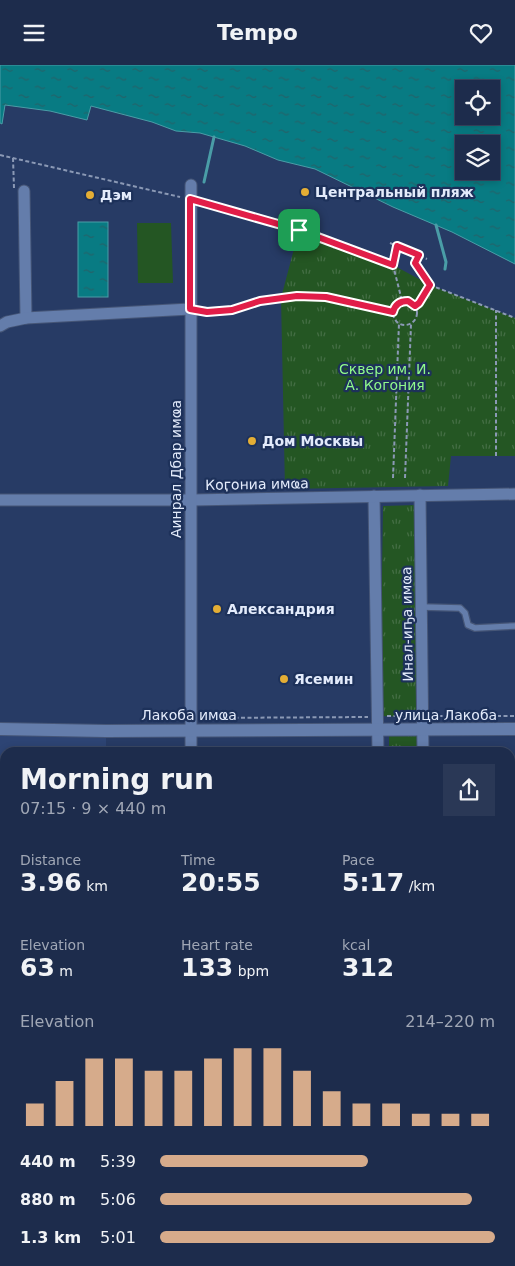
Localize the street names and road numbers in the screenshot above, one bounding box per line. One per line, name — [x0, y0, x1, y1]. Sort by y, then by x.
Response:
street label: Аинрал Дбар имҩа — [168, 400, 184, 538]
street label: Коӷониа имҩа — [205, 475, 309, 493]
street label: Инал-иҧа имҩа — [398, 566, 416, 682]
street label: Лакоба имҩа — [141, 707, 237, 723]
street label: улица Лакоба — [395, 707, 497, 723]

